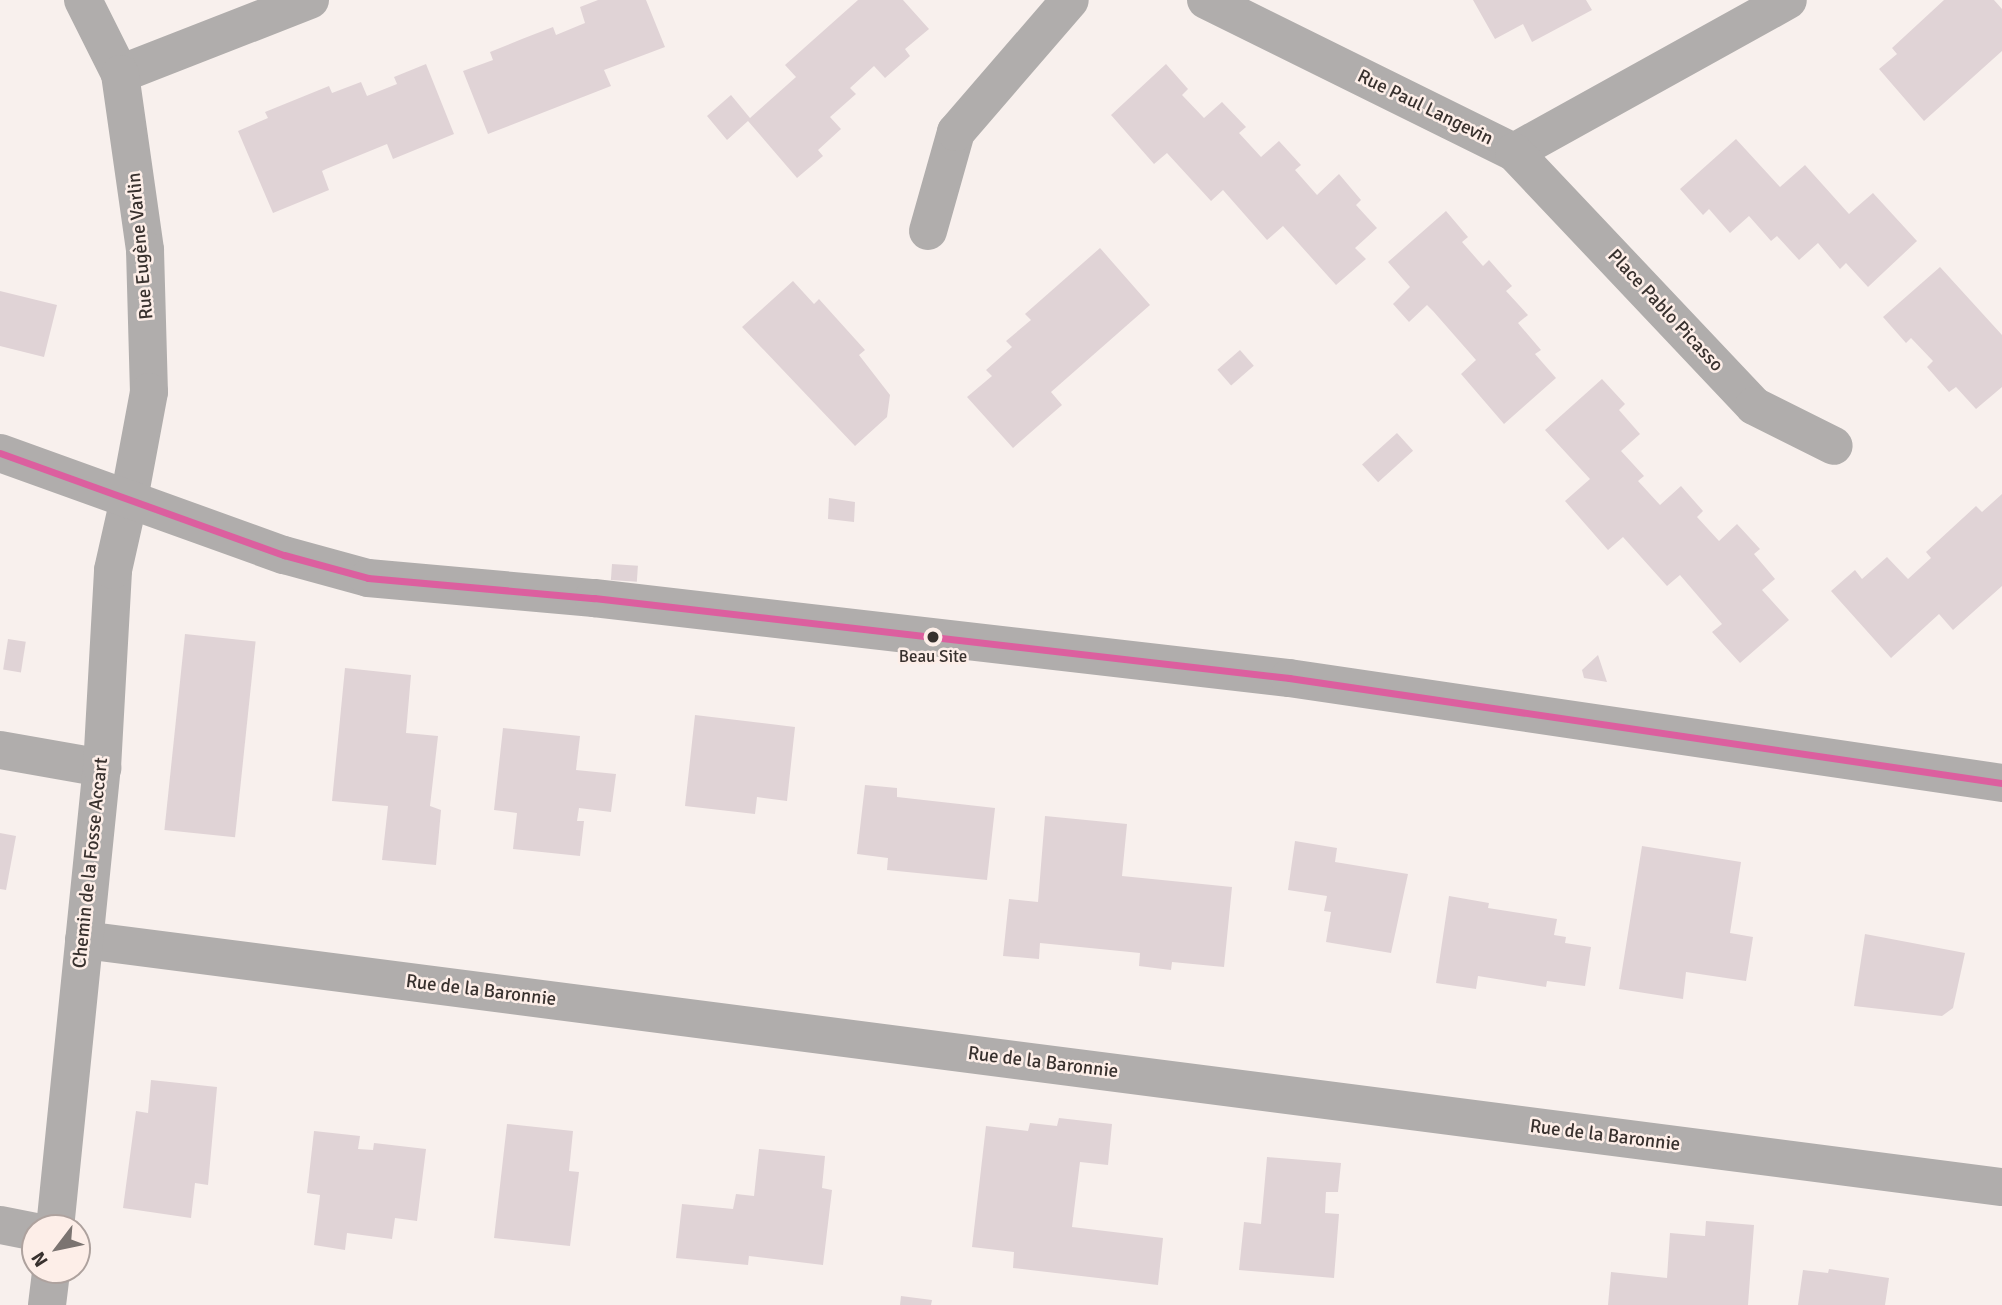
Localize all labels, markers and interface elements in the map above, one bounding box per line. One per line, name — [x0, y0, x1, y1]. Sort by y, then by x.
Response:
street label: Rue Paul Langevin — [1353, 65, 1497, 151]
street label: Rue Eugène Varlin — [123, 172, 159, 320]
street label: Place Pablo Picasso — [1602, 245, 1728, 377]
marker: Beau Site — [926, 630, 940, 644]
place label: Beau Site — [899, 647, 967, 667]
street label: Chemin de la Fosse Accart — [69, 756, 113, 970]
street label: Rue de la Baronnie — [405, 970, 557, 1012]
street label: Rue de la Baronnie — [967, 1042, 1119, 1084]
street label: Rue de la Baronnie — [1529, 1115, 1681, 1157]
north arrow — [21, 1214, 91, 1284]
text: N — [26, 1247, 54, 1271]

